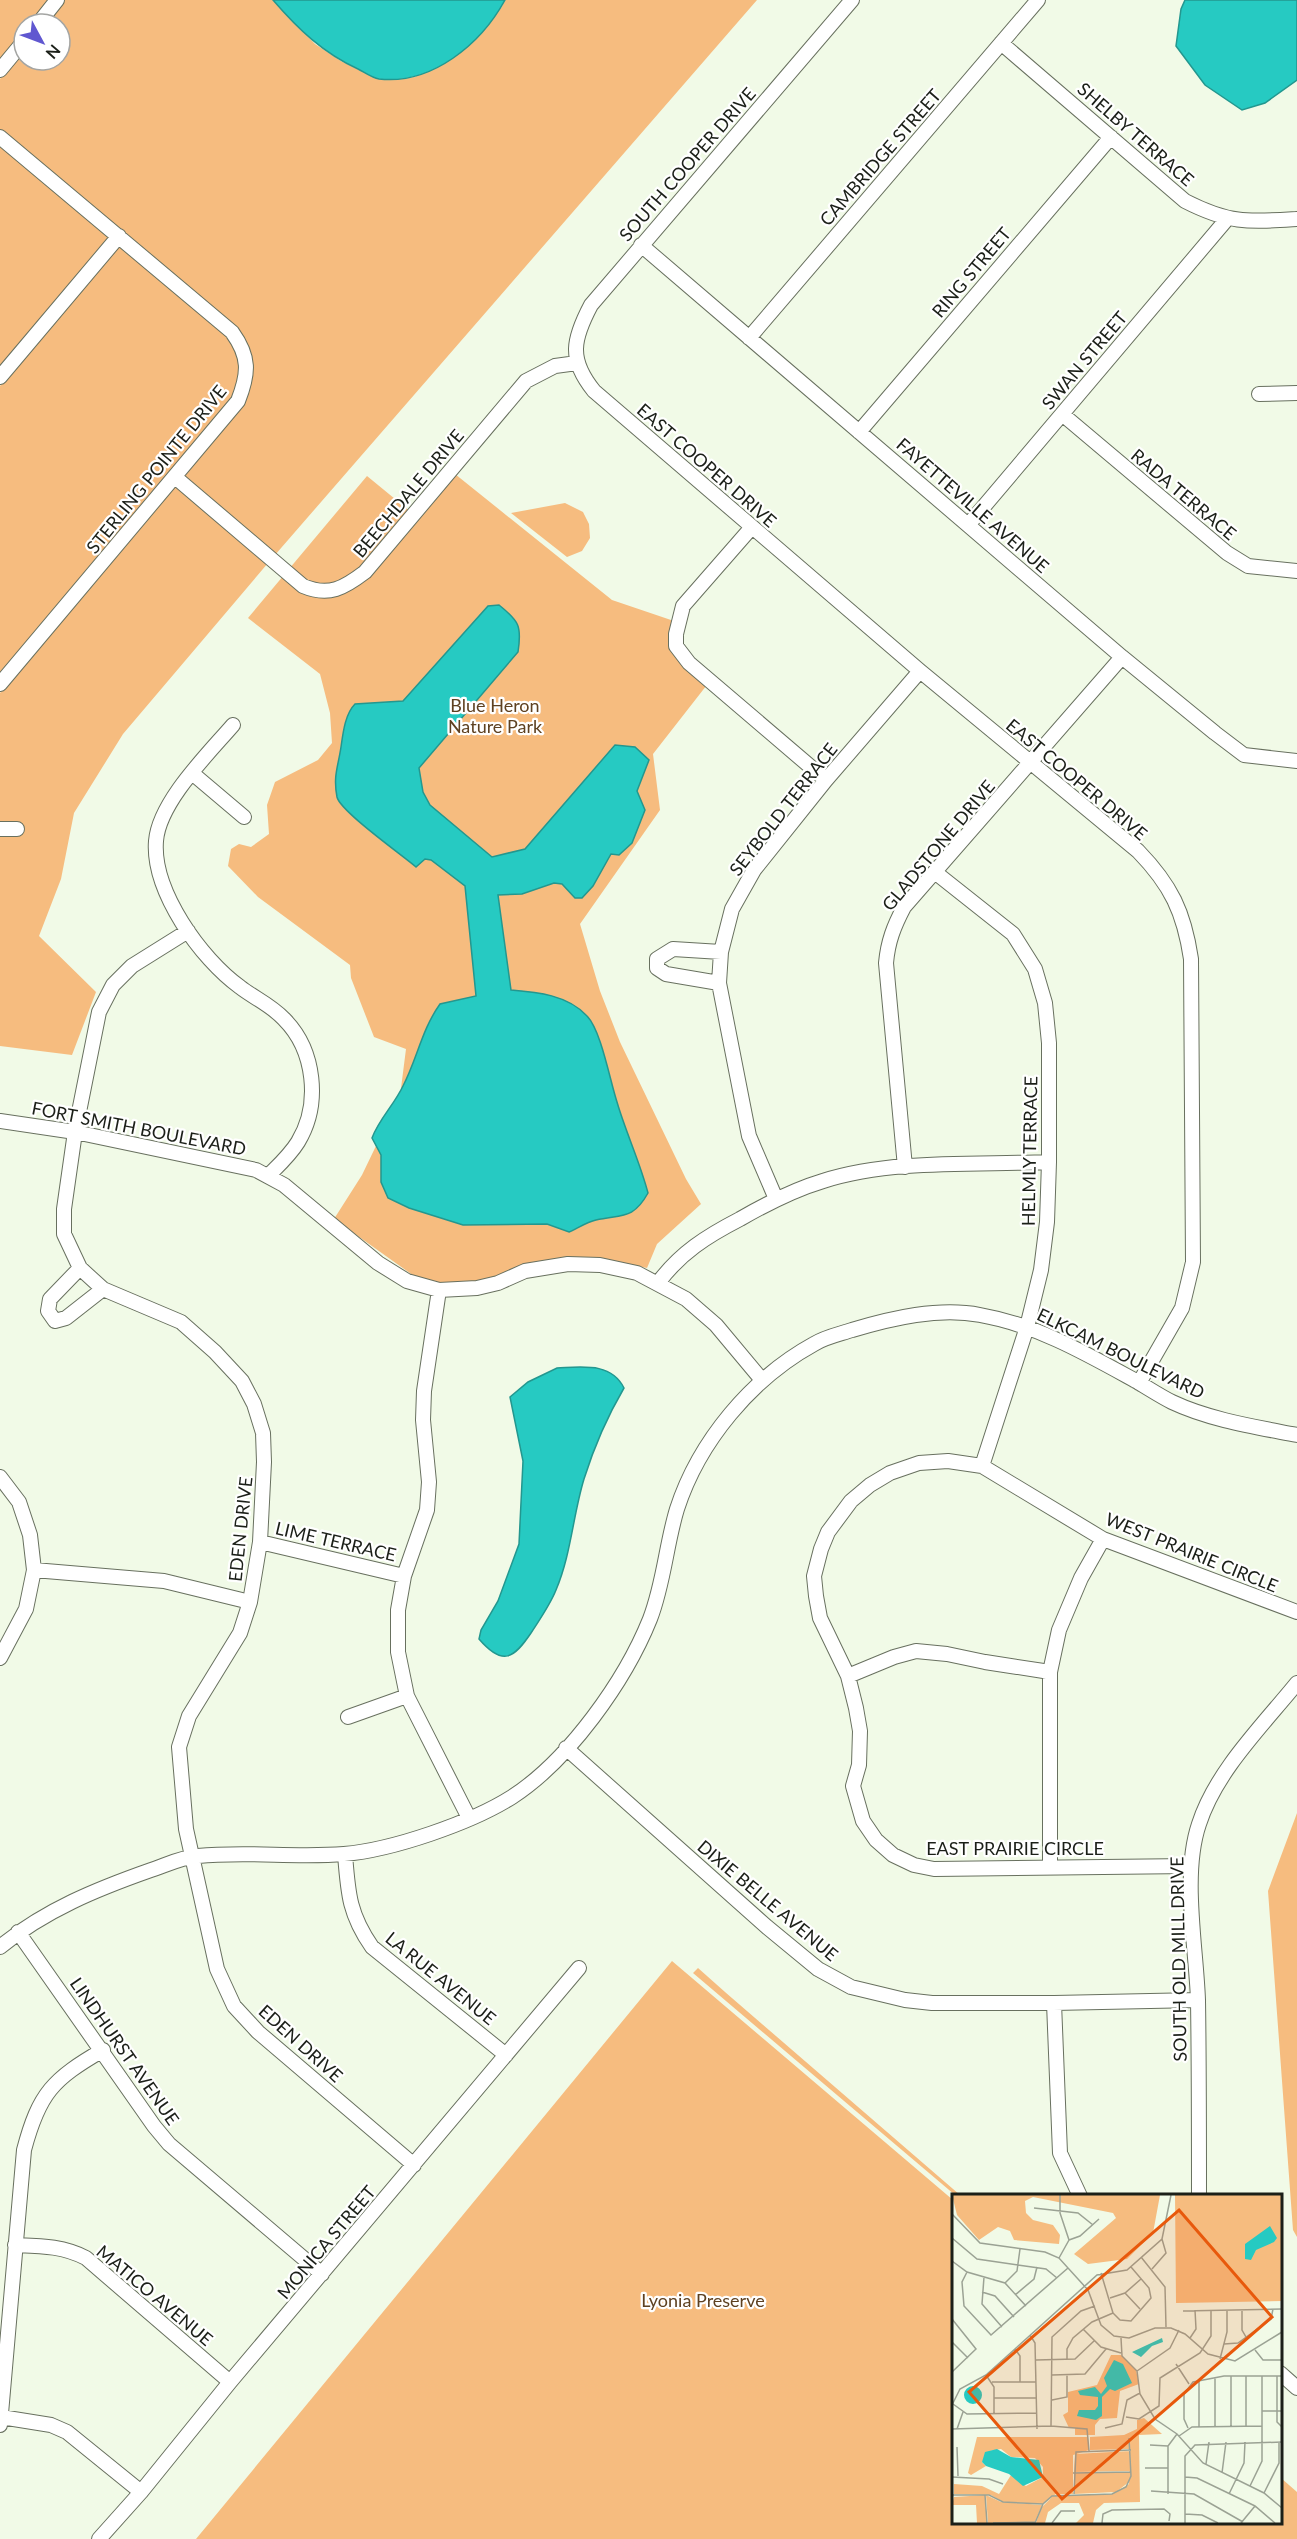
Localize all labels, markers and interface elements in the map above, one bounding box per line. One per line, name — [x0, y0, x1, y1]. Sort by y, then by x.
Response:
north arrow — [12, 12, 72, 72]
text: N — [42, 41, 65, 63]
street label: SHELBY TERRACE — [1073, 78, 1199, 190]
street label: SOUTH COOPER DRIVE — [614, 83, 760, 245]
street label: CAMBRIDGE STREET — [815, 84, 946, 230]
street label: RING STREET — [927, 222, 1015, 322]
street label: SWAN STREET — [1037, 306, 1132, 414]
street label: STERLING POINTE DRIVE — [81, 380, 231, 558]
street label: EAST COOPER DRIVE — [633, 399, 781, 531]
street label: BEECHDALE DRIVE — [348, 425, 468, 561]
street label: FAYETTEVILLE AVENUE — [892, 433, 1054, 577]
street label: RADA TERRACE — [1127, 444, 1241, 544]
park label: Blue Heron Nature Park — [448, 694, 543, 737]
street label: EAST COOPER DRIVE — [1002, 714, 1152, 844]
street label: SEYBOLD TERRACE — [724, 738, 842, 880]
street label: GLADSTONE DRIVE — [877, 775, 999, 915]
street label: HELMLY TERRACE — [1017, 1076, 1041, 1226]
street label: FORT SMITH BOULEVARD — [30, 1096, 248, 1160]
street label: ELKCAM BOULEVARD — [1034, 1303, 1208, 1403]
street label: EDEN DRIVE — [224, 1475, 256, 1583]
street label: WEST PRAIRIE CIRCLE — [1103, 1507, 1281, 1597]
street label: LIME TERRACE — [273, 1516, 399, 1566]
street label: DIXIE BELLE AVENUE — [693, 1835, 843, 1965]
street label: EAST PRAIRIE CIRCLE — [926, 1837, 1104, 1859]
street label: SOUTH OLD MILL DRIVE — [1165, 1856, 1191, 2062]
street label: LA RUE AVENUE — [381, 1927, 501, 2029]
street label: LINDHURST AVENUE — [66, 1973, 184, 2129]
street label: EDEN DRIVE — [254, 2000, 348, 2086]
street label: MONICA STREET — [272, 2181, 380, 2303]
inset map — [952, 2194, 1282, 2524]
street label: MATICO AVENUE — [93, 2240, 217, 2350]
park label: Lyonia Preserve — [641, 2289, 765, 2311]

